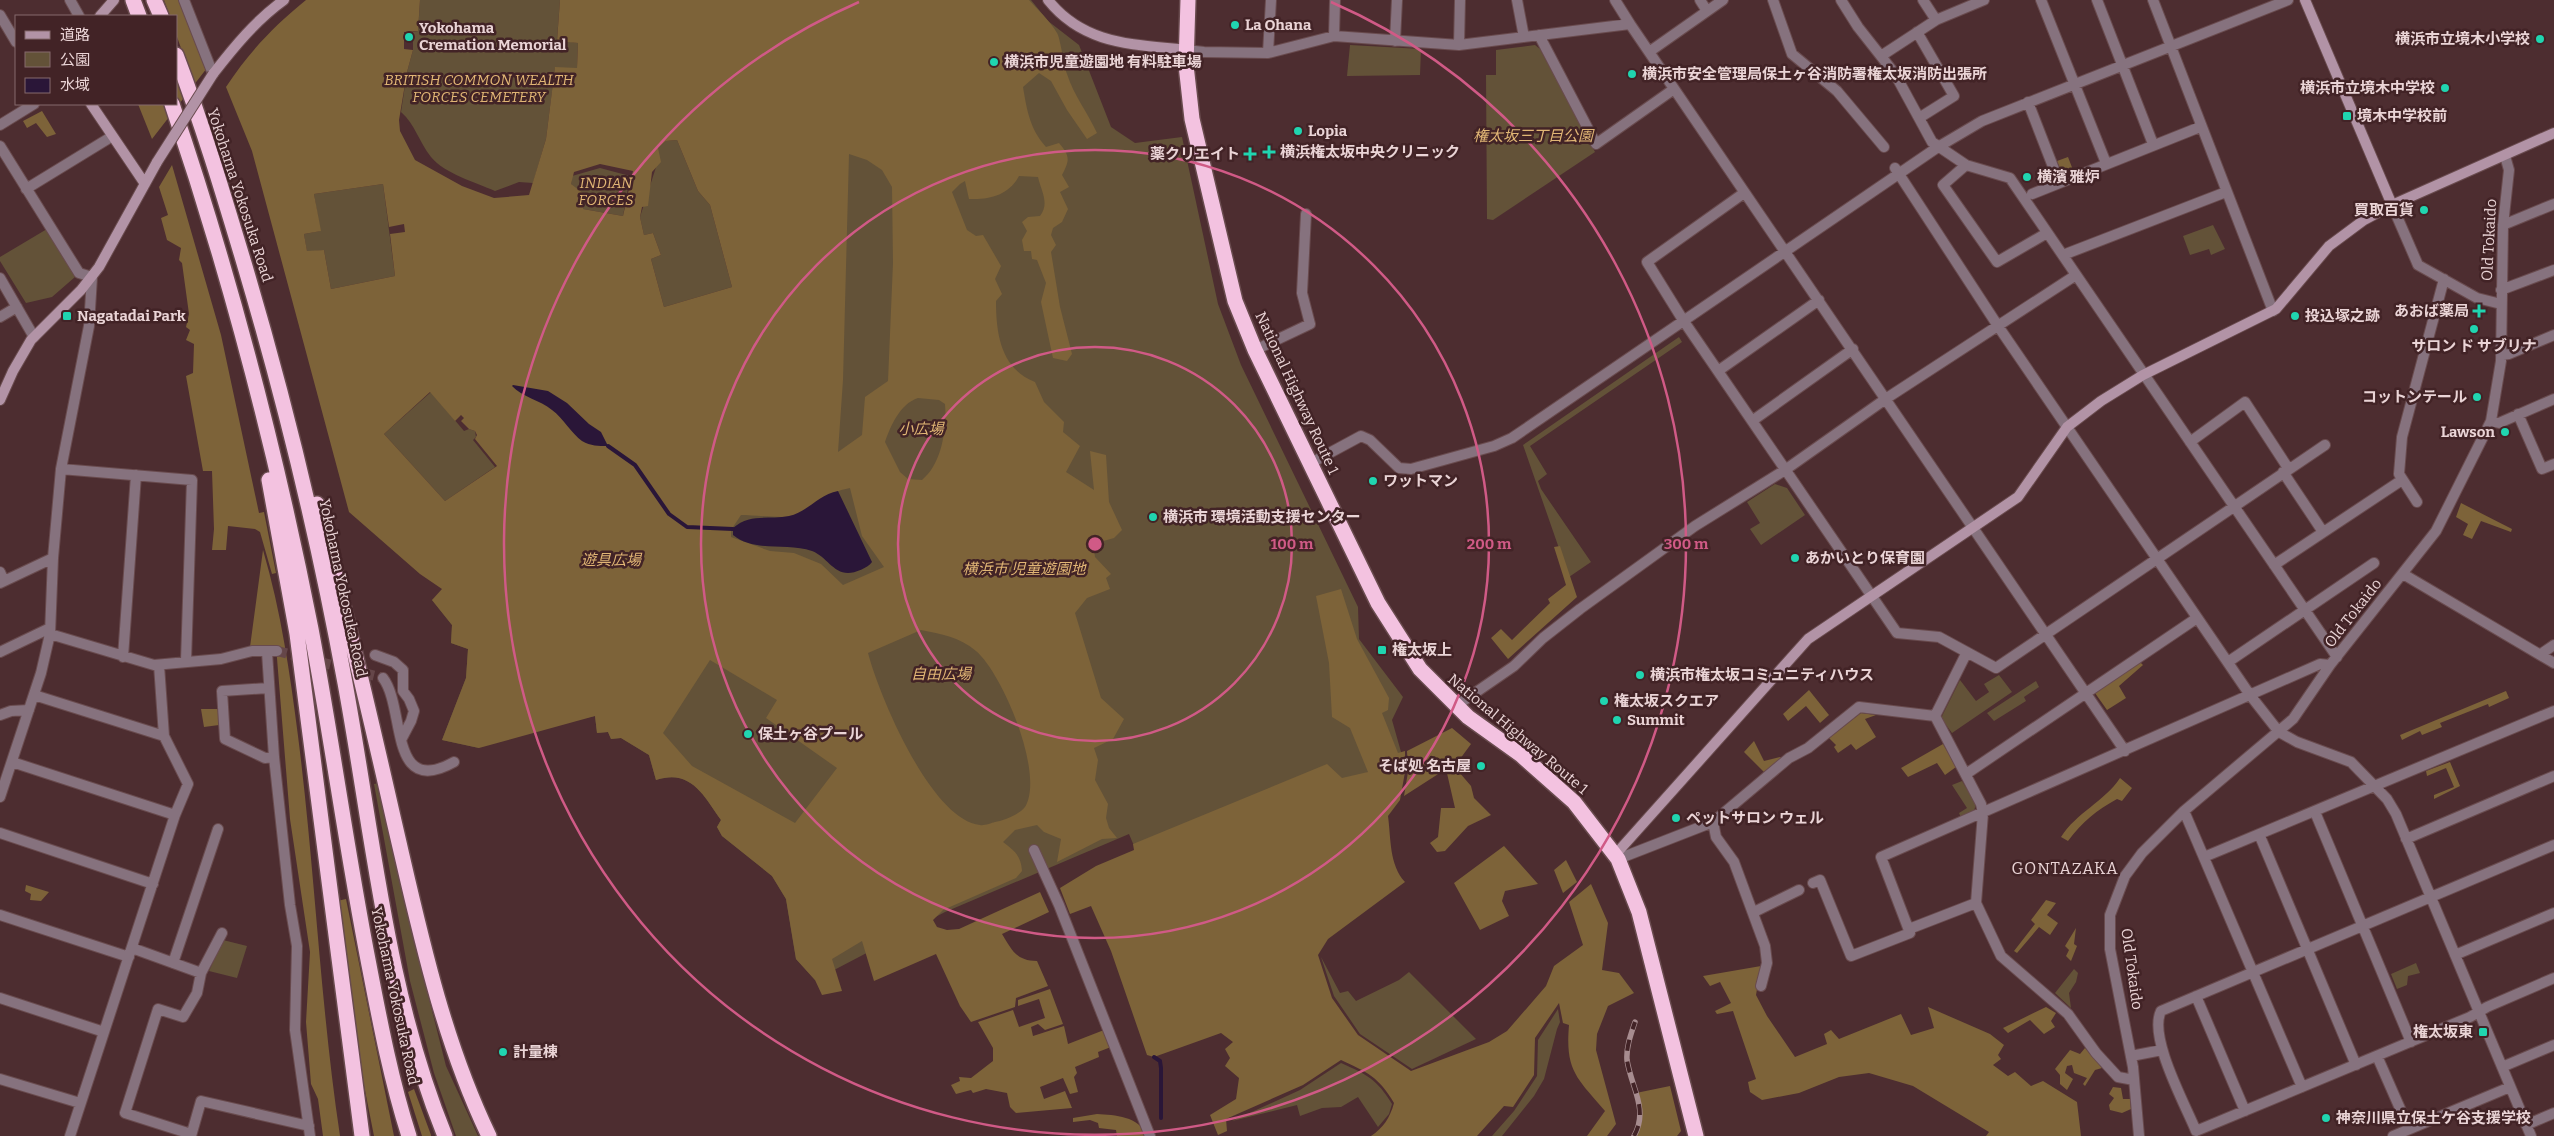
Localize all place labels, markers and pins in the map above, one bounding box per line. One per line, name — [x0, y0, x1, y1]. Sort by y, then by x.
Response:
place label: La Ohana — [1245, 16, 1312, 34]
place label: Yokohama Cremation Memorial — [419, 19, 567, 54]
marker: La Ohana — [1229, 19, 1241, 31]
place label: 横浜市立境木小学校 — [2395, 30, 2530, 48]
marker: Yokohama Cremation Memorial — [403, 31, 415, 43]
marker: 横浜市立境木小学校 — [2534, 33, 2546, 45]
place label: 横浜市児童遊園地 有料駐車場 — [1004, 53, 1202, 71]
marker: 横浜市児童遊園地 有料駐車場 — [988, 56, 1000, 68]
place label: 横浜市安全管理局保土ヶ谷消防署権太坂消防出張所 — [1642, 65, 1987, 83]
marker: 横浜市安全管理局保土ヶ谷消防署権太坂消防出張所 — [1626, 68, 1638, 80]
place label: 横浜市立境木中学校 — [2300, 79, 2435, 97]
marker: 横浜市立境木中学校 — [2439, 82, 2451, 94]
place label: 境木中学校前 — [2357, 107, 2447, 125]
marker: 境木中学校前 — [2341, 110, 2353, 122]
place label: Lopia — [1308, 122, 1348, 140]
marker: Lopia — [1292, 125, 1304, 137]
place label: 横浜権太坂中央クリニック — [1280, 143, 1460, 161]
place label: 薬クリエイト — [1150, 145, 1240, 163]
marker: 横浜権太坂中央クリニック — [1262, 145, 1276, 159]
marker: 薬クリエイト — [1244, 148, 1256, 160]
place label: 横濱 雅炉 — [2037, 168, 2100, 186]
marker: 横濱 雅炉 — [2021, 171, 2033, 183]
place label: 買取百貨 — [2354, 201, 2414, 219]
marker: 買取百貨 — [2418, 204, 2430, 216]
place label: あおば薬局 — [2394, 302, 2469, 320]
marker: あおば薬局 — [2473, 305, 2485, 317]
place label: Nagatadai Park — [77, 307, 186, 325]
place label: 投込塚之跡 — [2305, 307, 2380, 325]
marker: Nagatadai Park — [61, 310, 73, 322]
marker: 投込塚之跡 — [2289, 310, 2301, 322]
marker: サロン ド サブリナ — [2468, 323, 2480, 335]
place label: サロン ド サブリナ — [2411, 337, 2537, 355]
place label: コットンテール — [2362, 388, 2467, 406]
marker: コットンテール — [2471, 391, 2483, 403]
place label: Lawson — [2441, 423, 2495, 441]
marker: Lawson — [2499, 426, 2511, 438]
place label: ワットマン — [1383, 472, 1458, 490]
marker: ワットマン — [1367, 475, 1379, 487]
place label: 横浜市 環境活動支援センター — [1163, 508, 1361, 526]
marker: 横浜市 環境活動支援センター — [1147, 511, 1159, 523]
centre of rings — [1086, 535, 1104, 553]
place label: あかいとり保育園 — [1805, 549, 1925, 567]
marker: あかいとり保育園 — [1789, 552, 1801, 564]
place label: 権太坂上 — [1392, 641, 1452, 659]
marker: 権太坂上 — [1376, 644, 1388, 656]
place label: 横浜市権太坂コミュニティハウス — [1650, 666, 1874, 684]
marker: 横浜市権太坂コミュニティハウス — [1634, 669, 1646, 681]
place label: 権太坂スクエア — [1614, 692, 1719, 710]
marker: 権太坂スクエア — [1598, 695, 1610, 707]
place label: Summit — [1627, 711, 1685, 729]
marker: Summit — [1611, 714, 1623, 726]
place label: 保土ヶ谷プール — [758, 725, 863, 743]
marker: 保土ヶ谷プール — [742, 728, 754, 740]
place label: そば処 名古屋 — [1378, 757, 1471, 775]
marker: そば処 名古屋 — [1475, 760, 1487, 772]
place label: ペットサロン ウェル — [1686, 809, 1824, 827]
marker: ペットサロン ウェル — [1670, 812, 1682, 824]
place label: 権太坂東 — [2413, 1023, 2473, 1041]
marker: 権太坂東 — [2477, 1026, 2489, 1038]
place label: 計量棟 — [513, 1043, 558, 1061]
marker: 計量棟 — [497, 1046, 509, 1058]
place label: 神奈川県立保土ケ谷支援学校 — [2335, 1109, 2531, 1127]
marker: 神奈川県立保土ケ谷支援学校 — [2320, 1112, 2332, 1124]

